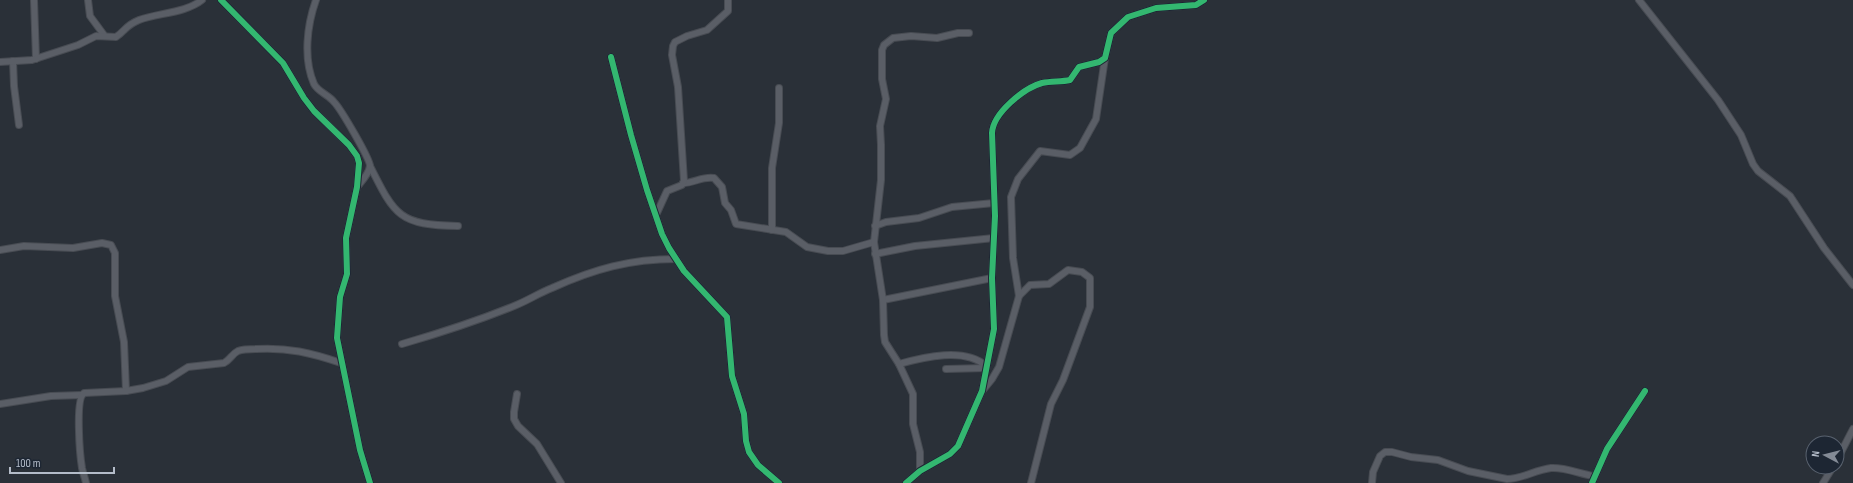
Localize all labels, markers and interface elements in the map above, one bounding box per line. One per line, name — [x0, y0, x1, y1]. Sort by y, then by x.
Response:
north arrow — [1805, 435, 1845, 475]
scale bar — [10, 449, 114, 475]
text: N — [1809, 450, 1822, 458]
text: 100 m — [16, 456, 41, 471]

